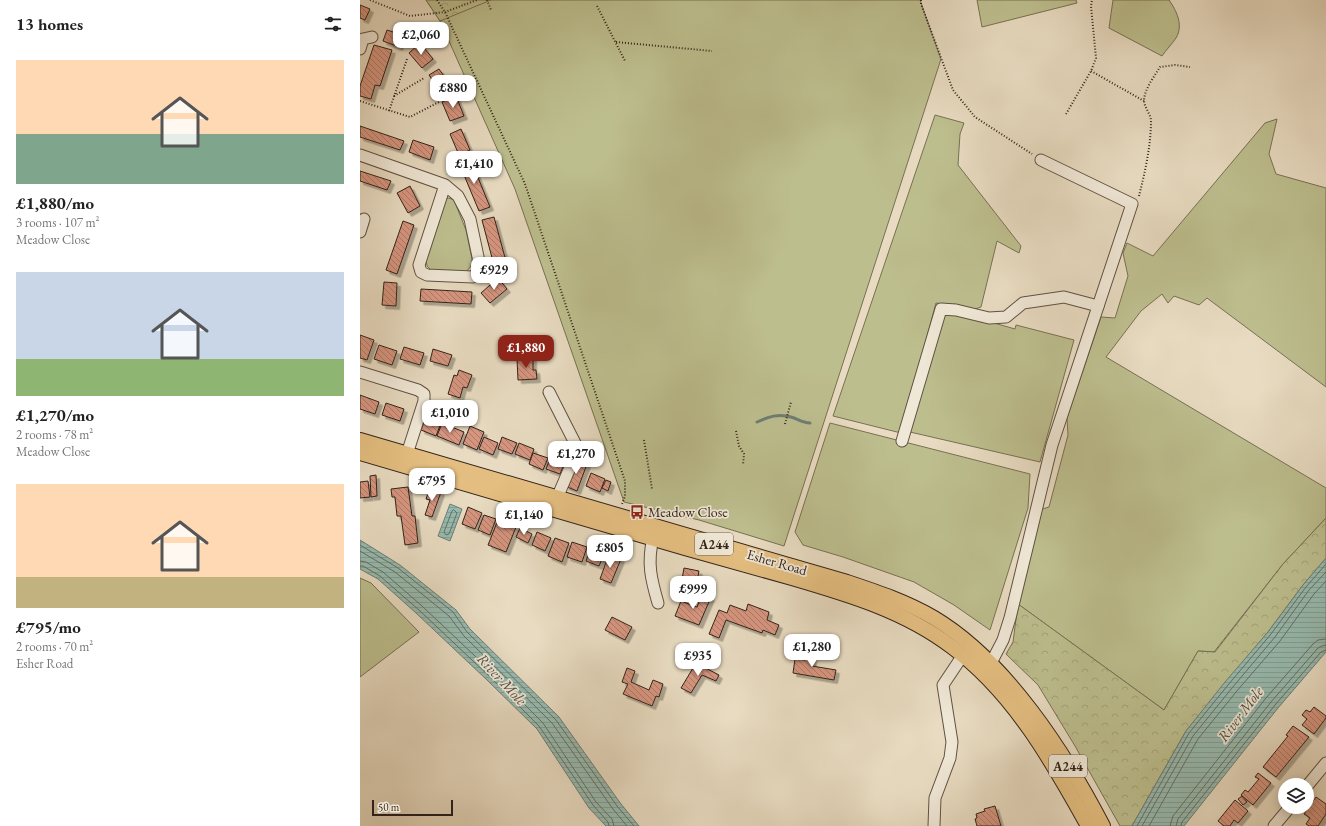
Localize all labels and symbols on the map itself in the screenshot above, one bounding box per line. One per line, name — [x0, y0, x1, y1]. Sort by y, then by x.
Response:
pin: £2,060 — [388, 22, 454, 56]
pin: £880 — [429, 75, 477, 109]
pin: £1,410 — [441, 151, 507, 185]
pin: £929 — [470, 257, 518, 291]
pin: £1,880 — [493, 335, 559, 369]
pin: £1,010 — [417, 400, 483, 434]
pin: £1,270 — [543, 441, 609, 475]
pin: £795 — [408, 468, 456, 502]
pin: £1,140 — [491, 502, 557, 536]
place label: Meadow Close — [648, 503, 728, 521]
bus stop icon: Meadow Close — [629, 504, 645, 520]
road number: A244 — [695, 533, 733, 555]
pin: £805 — [586, 535, 634, 569]
street label: Esher Road — [745, 545, 810, 579]
pin: £999 — [669, 576, 717, 610]
pin: £1,280 — [779, 634, 845, 668]
pin: £935 — [674, 643, 722, 677]
water label: River Mole — [473, 649, 531, 710]
water label: River Mole — [1213, 682, 1267, 745]
road number: A244 — [1049, 755, 1087, 777]
scale bar — [372, 798, 453, 817]

